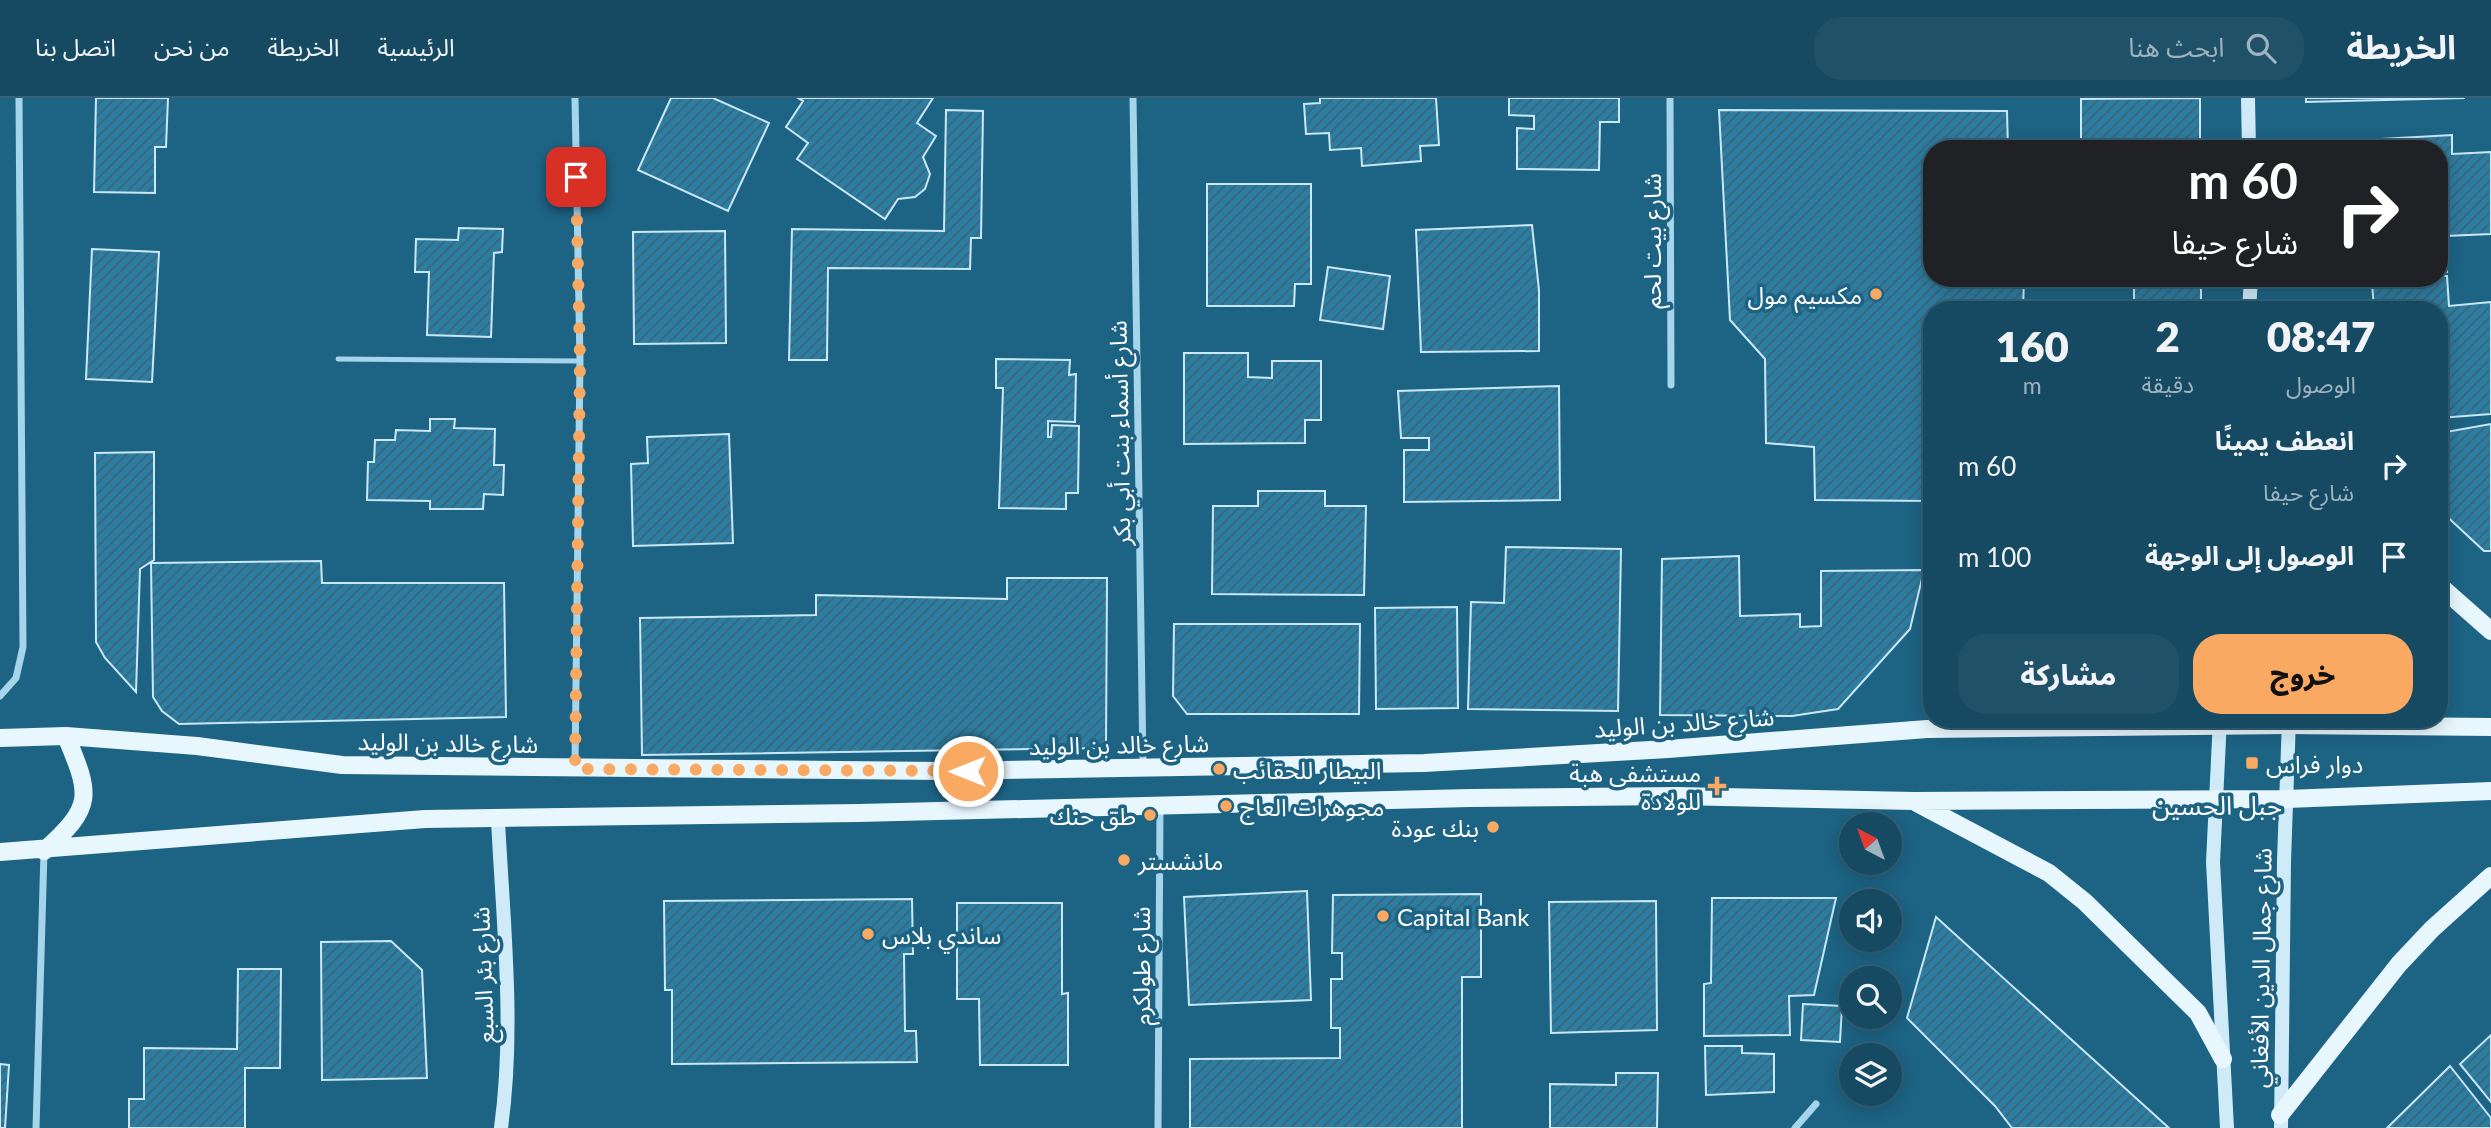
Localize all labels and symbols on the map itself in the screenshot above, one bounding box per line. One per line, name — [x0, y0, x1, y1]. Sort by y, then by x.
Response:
pin — [546, 147, 606, 207]
street label: شارع بيت لحم — [1637, 173, 1670, 309]
place label: مكسيم مول — [1748, 280, 1862, 313]
marker: مكسيم مول — [1868, 286, 1884, 302]
street label: شارع أسماء بنت أبي بكر — [1103, 320, 1141, 547]
street label: شارع خالد بن الوليد — [1593, 701, 1775, 747]
street label: شارع خالد بن الوليد — [357, 726, 539, 762]
street label: شارع خالد بن الوليد — [1028, 728, 1210, 764]
position arrow — [931, 734, 1005, 808]
place label: دوار فراس — [2266, 749, 2363, 779]
place label: البيطار للحقائب — [1233, 755, 1381, 785]
marker: دوار فراس — [2244, 755, 2260, 771]
place label: مستشفى هبة للولادة — [1569, 758, 1701, 816]
marker: البيطار للحقائب — [1211, 761, 1227, 777]
marker: مستشفى هبة للولادة — [1707, 776, 1727, 796]
district label: جبل الحسين — [2152, 789, 2282, 821]
place label: مجوهرات العاج — [1240, 792, 1384, 825]
marker: مجوهرات العاج — [1218, 798, 1234, 814]
place label: طق حنك — [1050, 801, 1136, 832]
marker: طق حنك — [1142, 807, 1158, 823]
north arrow — [1839, 812, 1902, 875]
place label: بنك عودة — [1391, 813, 1479, 843]
marker: بنك عودة — [1485, 819, 1501, 835]
place label: مانشستر — [1137, 846, 1223, 876]
street label: شارع جمال الدين الأفغاني — [2243, 848, 2282, 1088]
marker: مانشستر — [1116, 852, 1132, 868]
place label: Capital Bank — [1397, 902, 1530, 931]
street label: شارع بئر السبع — [465, 906, 503, 1044]
street label: شارع طولكرم — [1126, 906, 1160, 1026]
marker: Capital Bank — [1375, 908, 1391, 924]
place label: ساندي بلاس — [882, 920, 1001, 954]
marker: ساندي بلاس — [860, 926, 876, 942]

